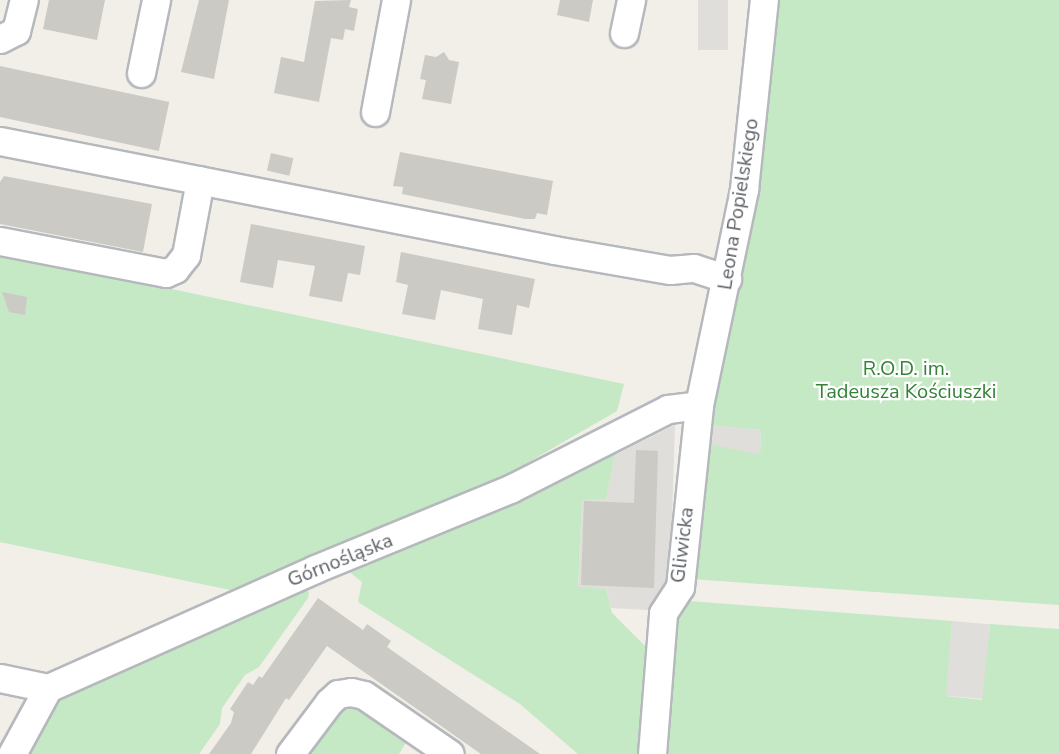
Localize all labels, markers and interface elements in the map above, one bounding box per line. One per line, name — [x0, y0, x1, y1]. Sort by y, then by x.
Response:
street label: Leona Popielskiego — [713, 116, 763, 292]
park label: R.O.D. im. Tadeusza Kościuszki — [816, 356, 996, 403]
street label: Gliwicka — [665, 506, 699, 584]
street label: Górnośląska — [284, 528, 396, 592]

